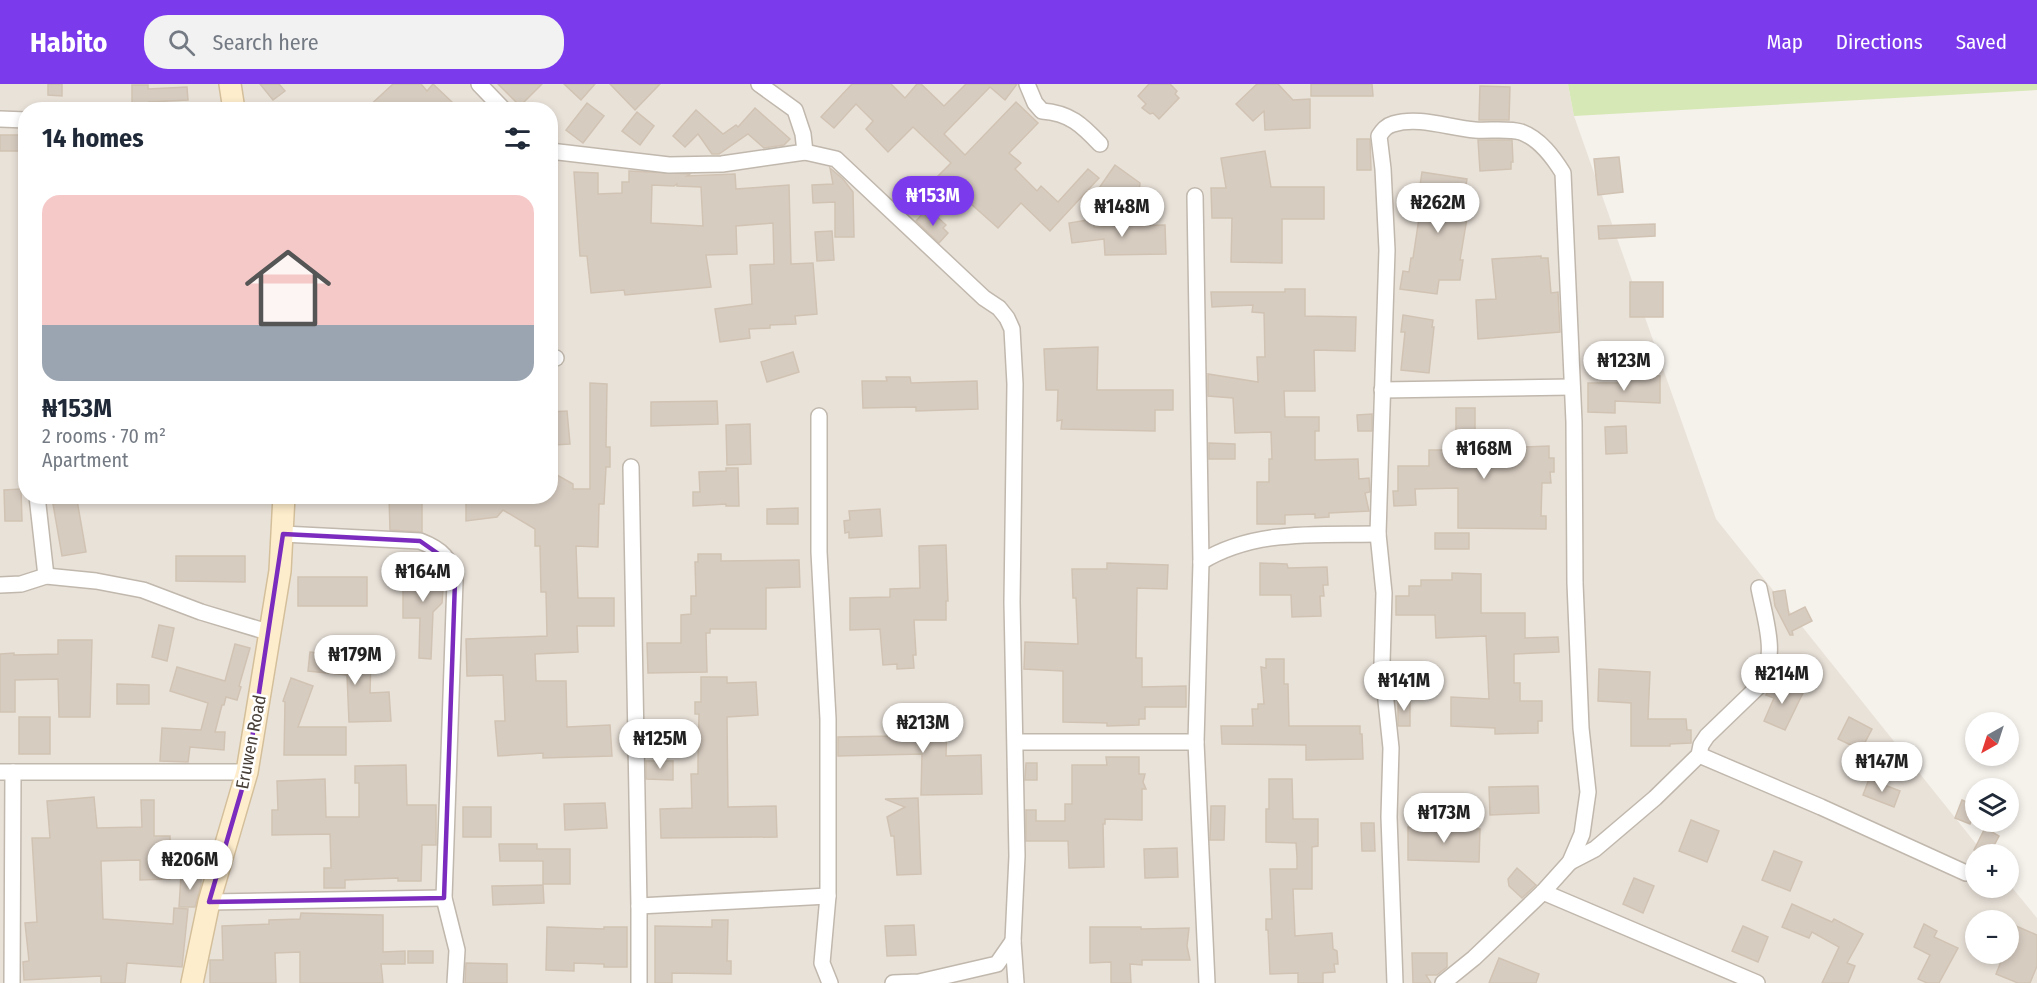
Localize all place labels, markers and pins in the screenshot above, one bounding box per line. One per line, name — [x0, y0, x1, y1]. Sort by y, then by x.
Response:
pin: ₦153M — [891, 176, 975, 227]
pin: ₦262M — [1396, 183, 1480, 234]
pin: ₦148M — [1080, 187, 1164, 238]
pin: ₦123M — [1582, 341, 1666, 392]
pin: ₦168M — [1442, 429, 1526, 480]
pin: ₦164M — [381, 552, 465, 603]
pin: ₦179M — [313, 635, 397, 686]
pin: ₦214M — [1740, 654, 1824, 705]
pin: ₦141M — [1362, 661, 1446, 712]
pin: ₦213M — [881, 703, 965, 754]
pin: ₦125M — [618, 719, 702, 770]
pin: ₦147M — [1840, 742, 1924, 793]
pin: ₦173M — [1402, 793, 1486, 844]
pin: ₦206M — [148, 840, 232, 891]

